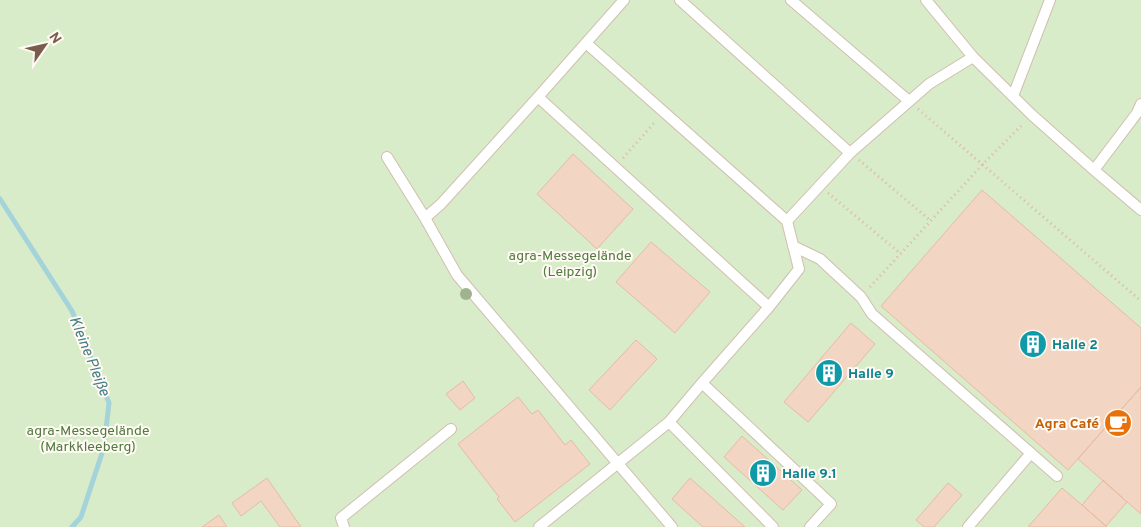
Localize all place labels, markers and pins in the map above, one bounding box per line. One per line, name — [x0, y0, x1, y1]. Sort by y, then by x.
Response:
building icon: Halle 2 — [1018, 329, 1048, 359]
place label: Halle 2 — [1052, 337, 1098, 354]
building icon: Halle 9 — [814, 358, 844, 388]
place label: Halle 9 — [848, 366, 894, 383]
cafe icon: Agra Café — [1103, 408, 1133, 438]
place label: Agra Café — [1035, 416, 1099, 433]
building icon: Halle 9.1 — [748, 458, 778, 488]
place label: Halle 9.1 — [782, 466, 837, 483]

